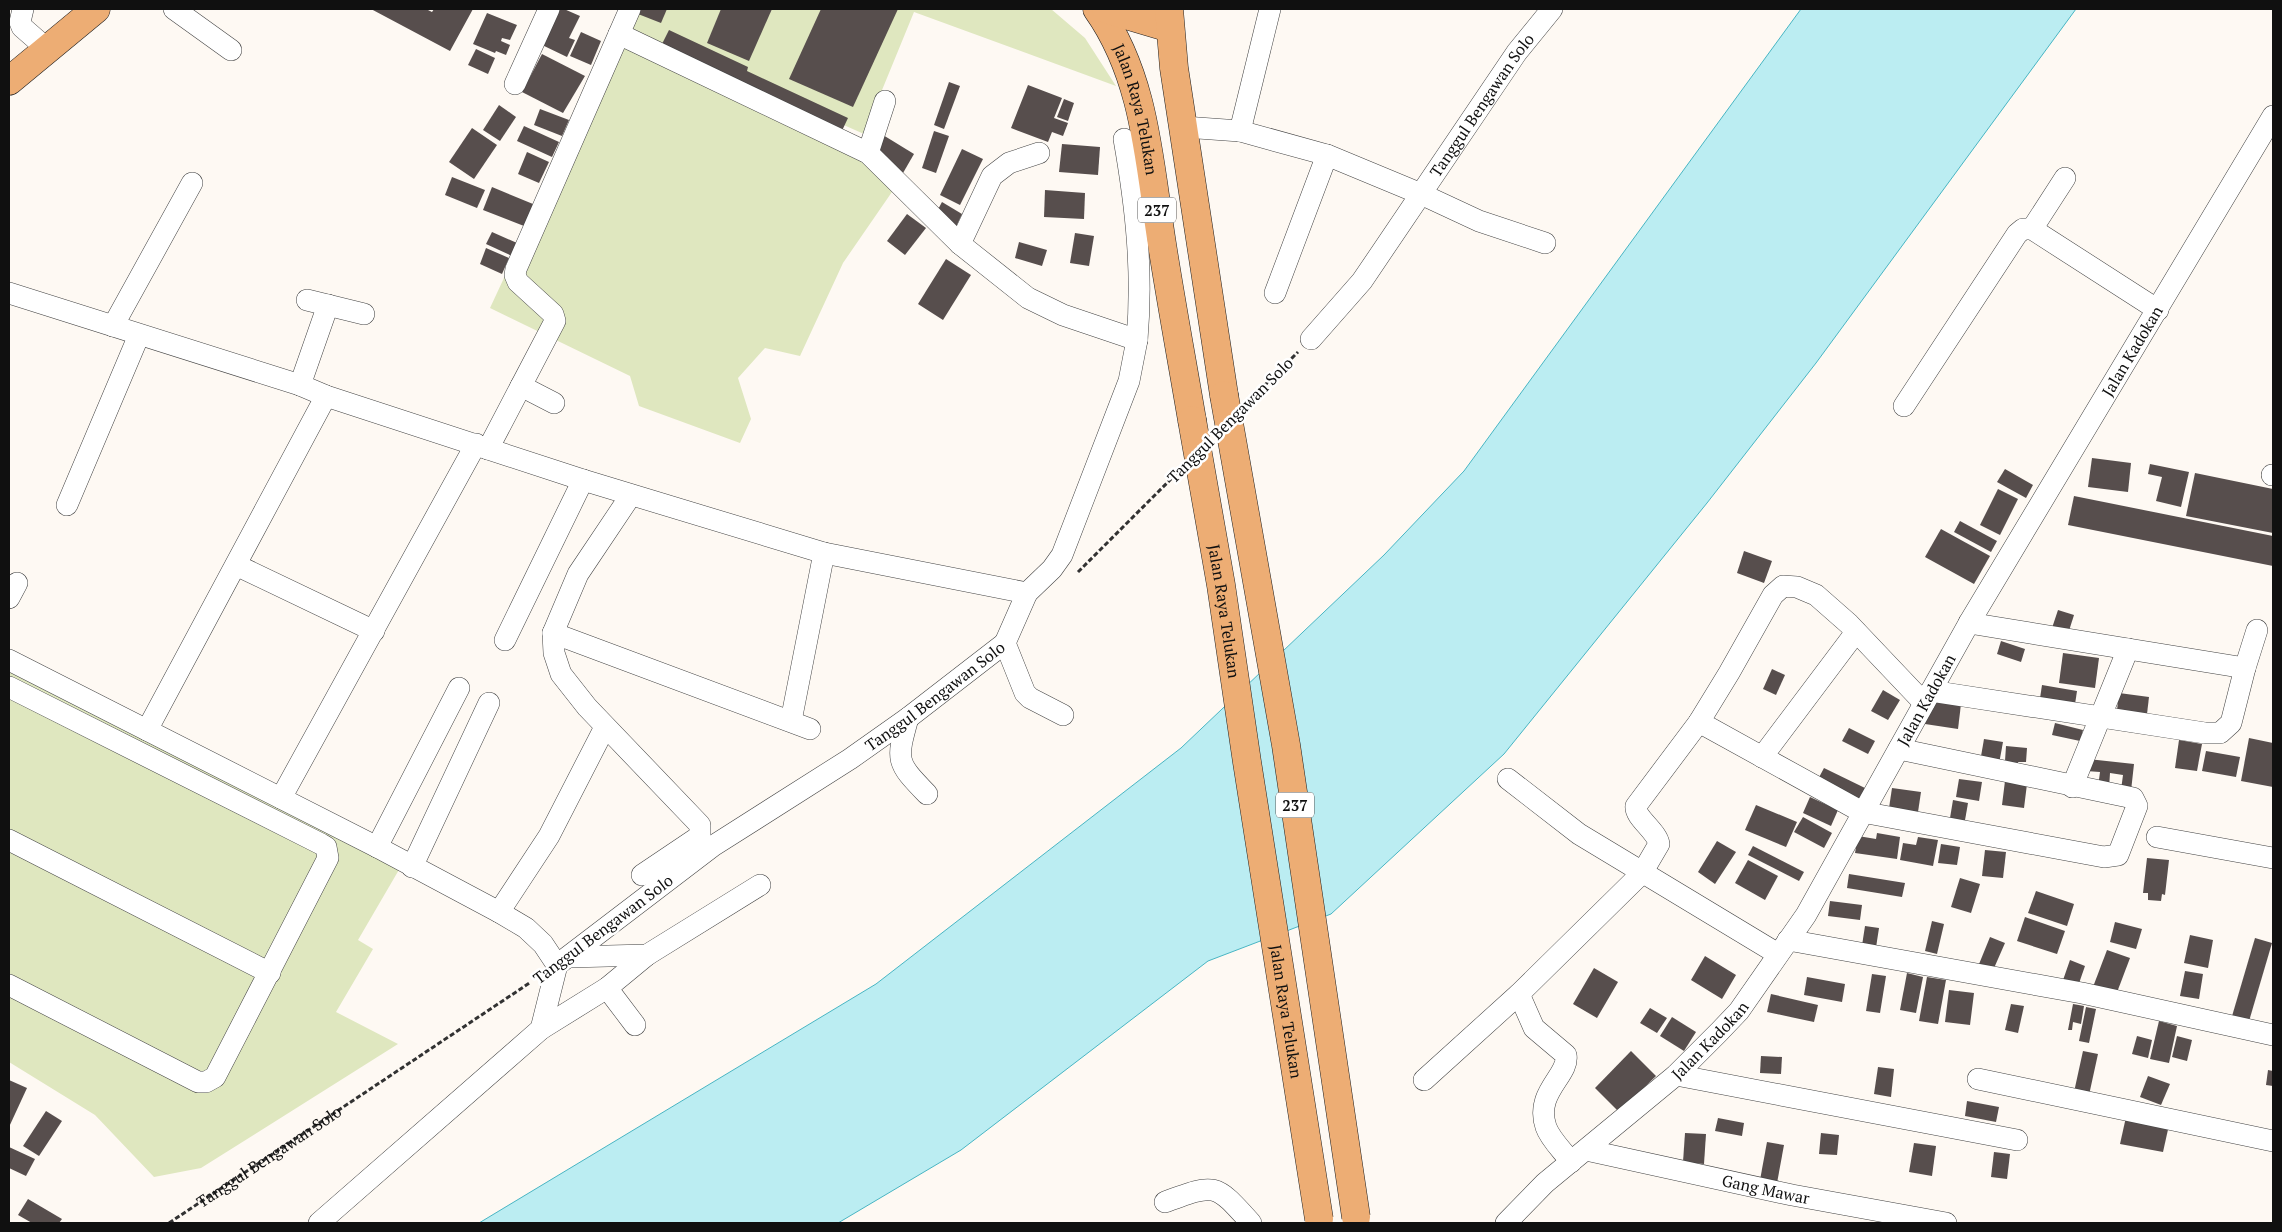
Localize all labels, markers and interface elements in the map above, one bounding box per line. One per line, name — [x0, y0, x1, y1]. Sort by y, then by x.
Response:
street label: Tanggul Bengawan Solo — [1425, 28, 1539, 181]
street label: Jalan Raya Telukan — [1108, 40, 1163, 177]
road number: 237 — [1138, 198, 1176, 222]
street label: Jalan Kadokan — [2096, 301, 2168, 400]
street label: Tanggul Bengawan Solo — [1162, 352, 1298, 488]
street label: Jalan Raya Telukan — [1203, 543, 1246, 680]
street label: Tanggul Bengawan Solo — [860, 636, 1009, 756]
street label: Jalan Kadokan — [1892, 649, 1961, 750]
road number: 237 — [1276, 792, 1314, 818]
street label: Tanggul Bengawan Solo — [529, 869, 678, 989]
street label: Jalan Raya Telukan — [1265, 943, 1308, 1080]
street label: Jalan Kadokan — [1666, 997, 1754, 1085]
street label: Tanggul Bengawan Solo — [192, 1100, 346, 1213]
street label: Gang Mawar — [1720, 1169, 1812, 1209]

